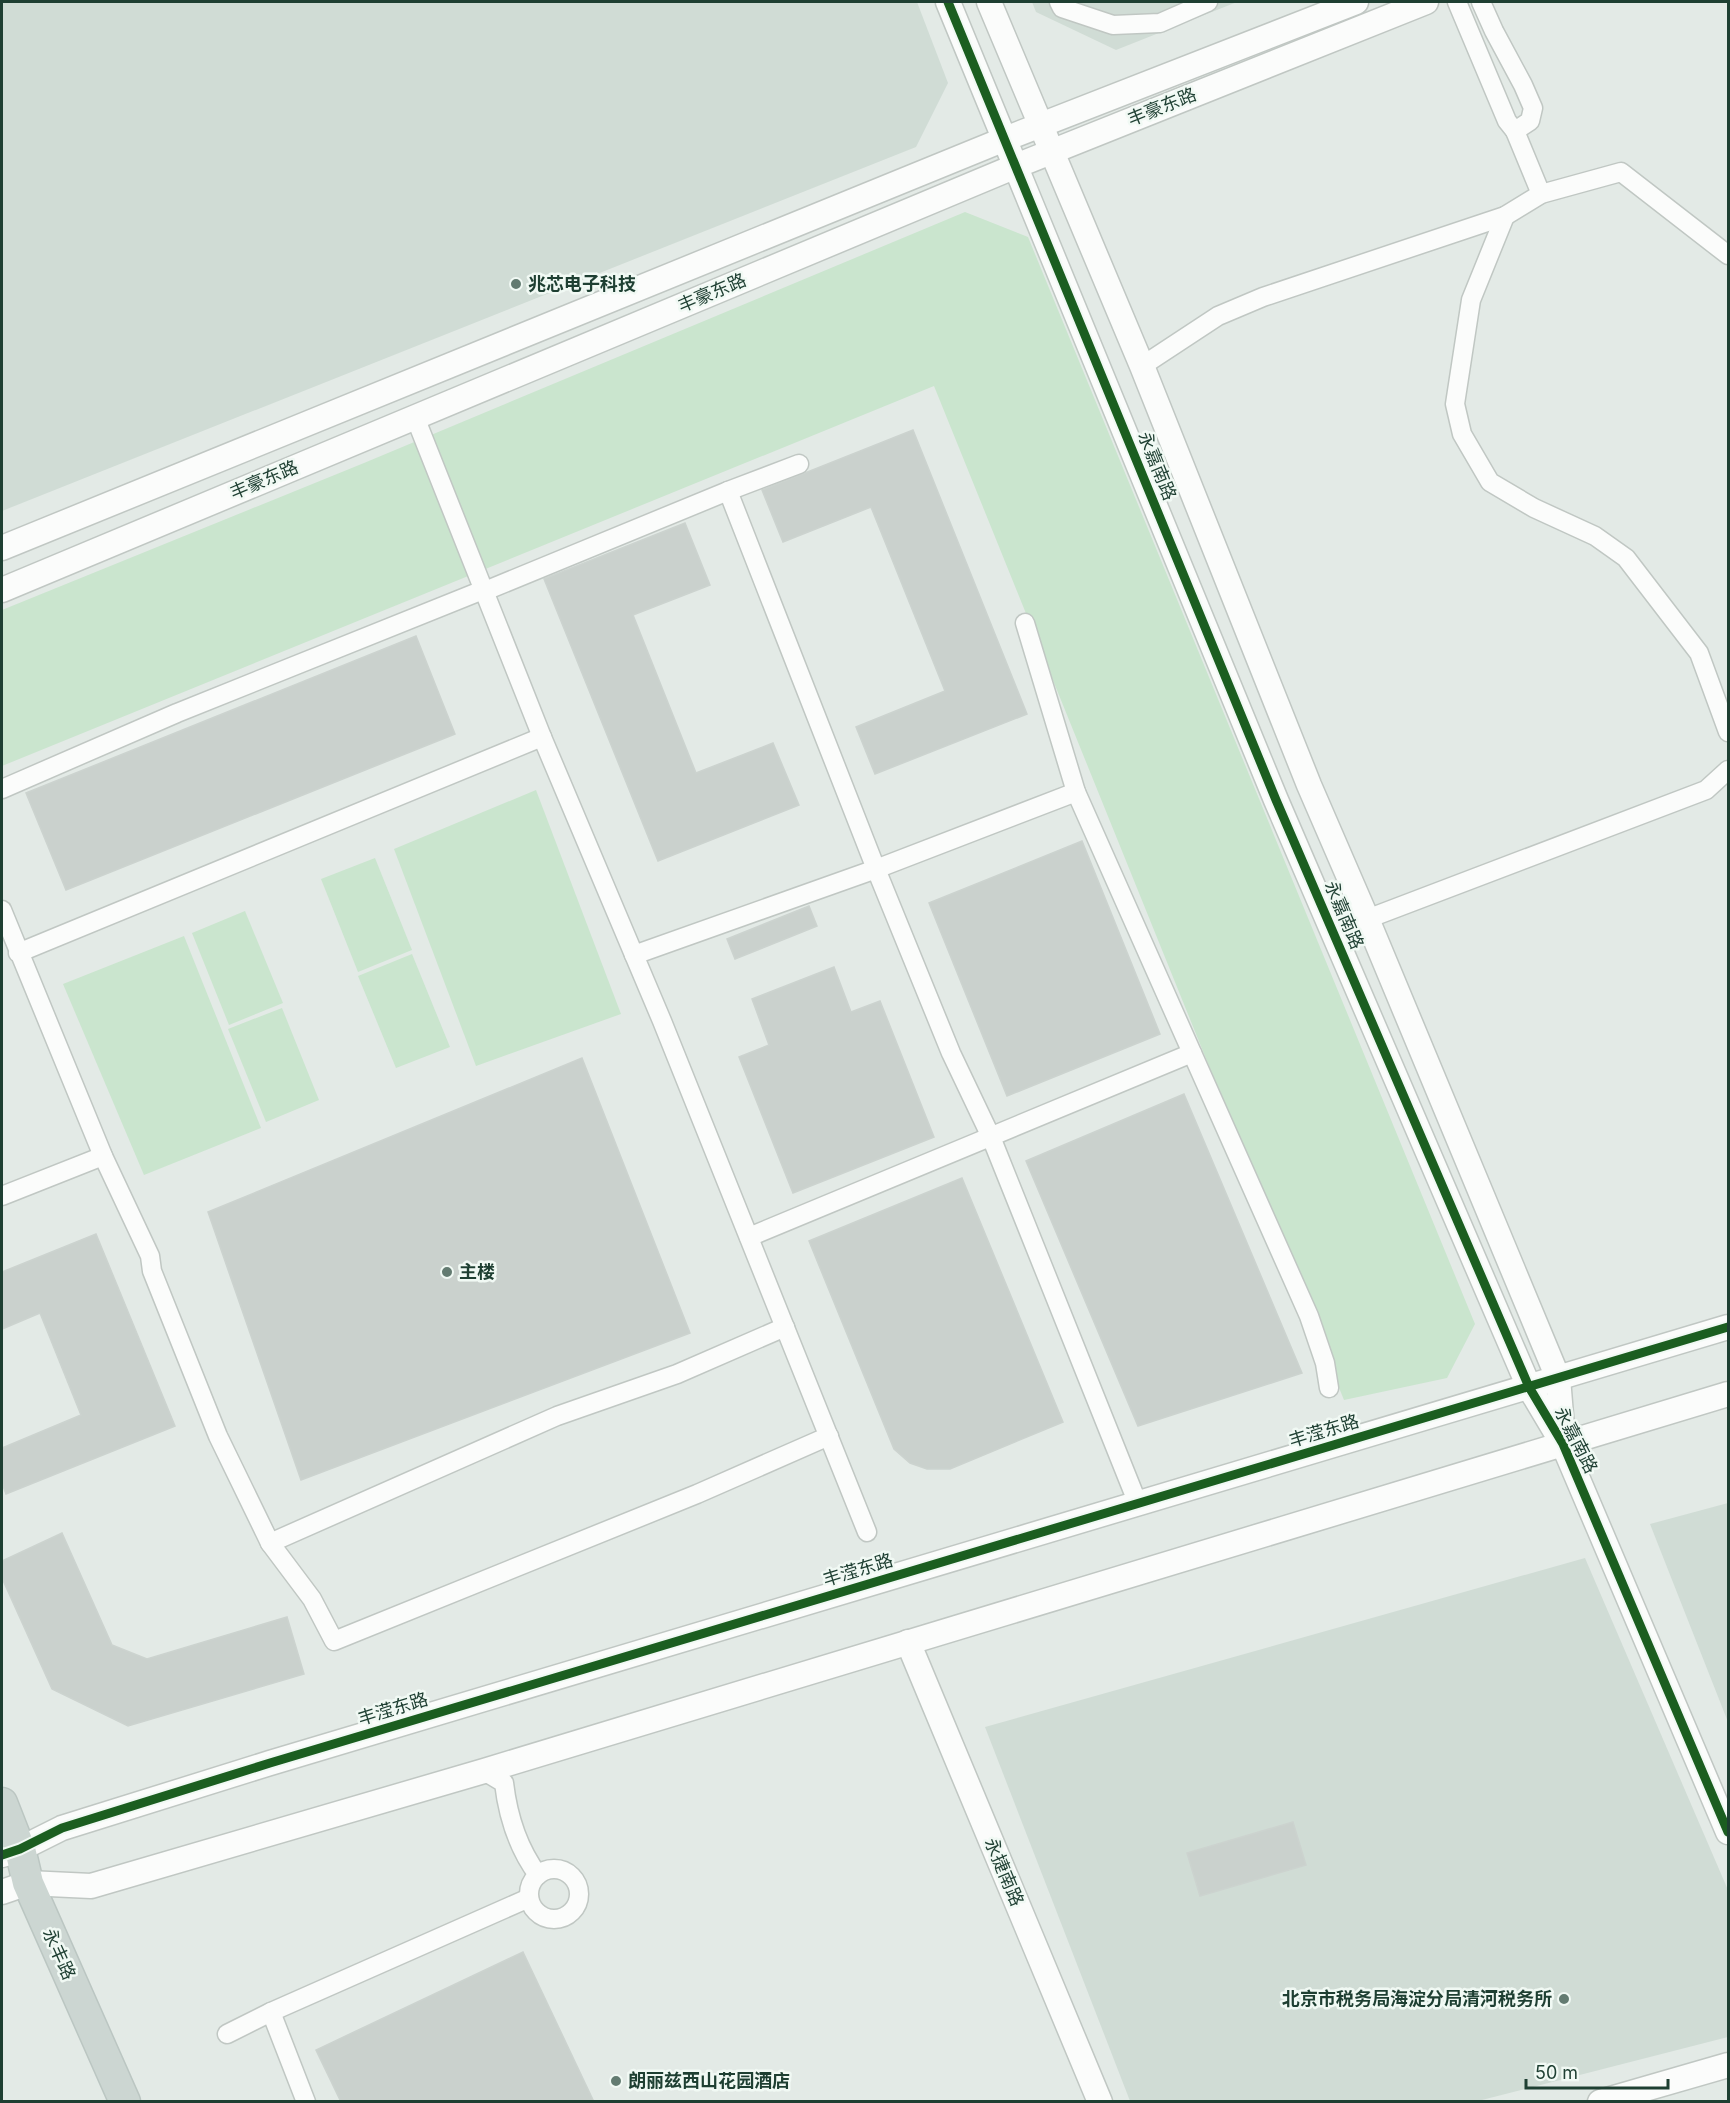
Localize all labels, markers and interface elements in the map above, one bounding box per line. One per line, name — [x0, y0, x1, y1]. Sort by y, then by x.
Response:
street label: 丰豪东路 — [1125, 83, 1199, 130]
street label: 丰豪东路 — [675, 269, 749, 316]
place label: 兆芯电子科技 — [528, 273, 636, 294]
marker: 兆芯电子科技 — [509, 277, 523, 291]
street label: 永嘉南路 — [1134, 429, 1181, 503]
street label: 丰豪东路 — [227, 456, 301, 503]
street label: 永嘉南路 — [1321, 878, 1368, 952]
place label: 主楼 — [459, 1261, 495, 1282]
marker: 主楼 — [440, 1265, 454, 1279]
street label: 永嘉南路 — [1551, 1403, 1602, 1477]
street label: 丰滢东路 — [1286, 1410, 1361, 1451]
street label: 丰滢东路 — [820, 1549, 895, 1590]
street label: 丰滢东路 — [355, 1688, 430, 1729]
street label: 永捷南路 — [981, 1835, 1028, 1909]
street label: 永丰路 — [39, 1925, 80, 1983]
place label: 北京市税务局海淀分局清河税务所 — [1282, 1988, 1552, 2009]
marker: 北京市税务局海淀分局清河税务所 — [1557, 1992, 1571, 2006]
scale bar — [1526, 2052, 1668, 2090]
text: 50 m — [1535, 2062, 1578, 2083]
place label: 朗丽兹西山花园酒店 — [628, 2070, 790, 2091]
marker: 朗丽兹西山花园酒店 — [609, 2074, 623, 2088]

